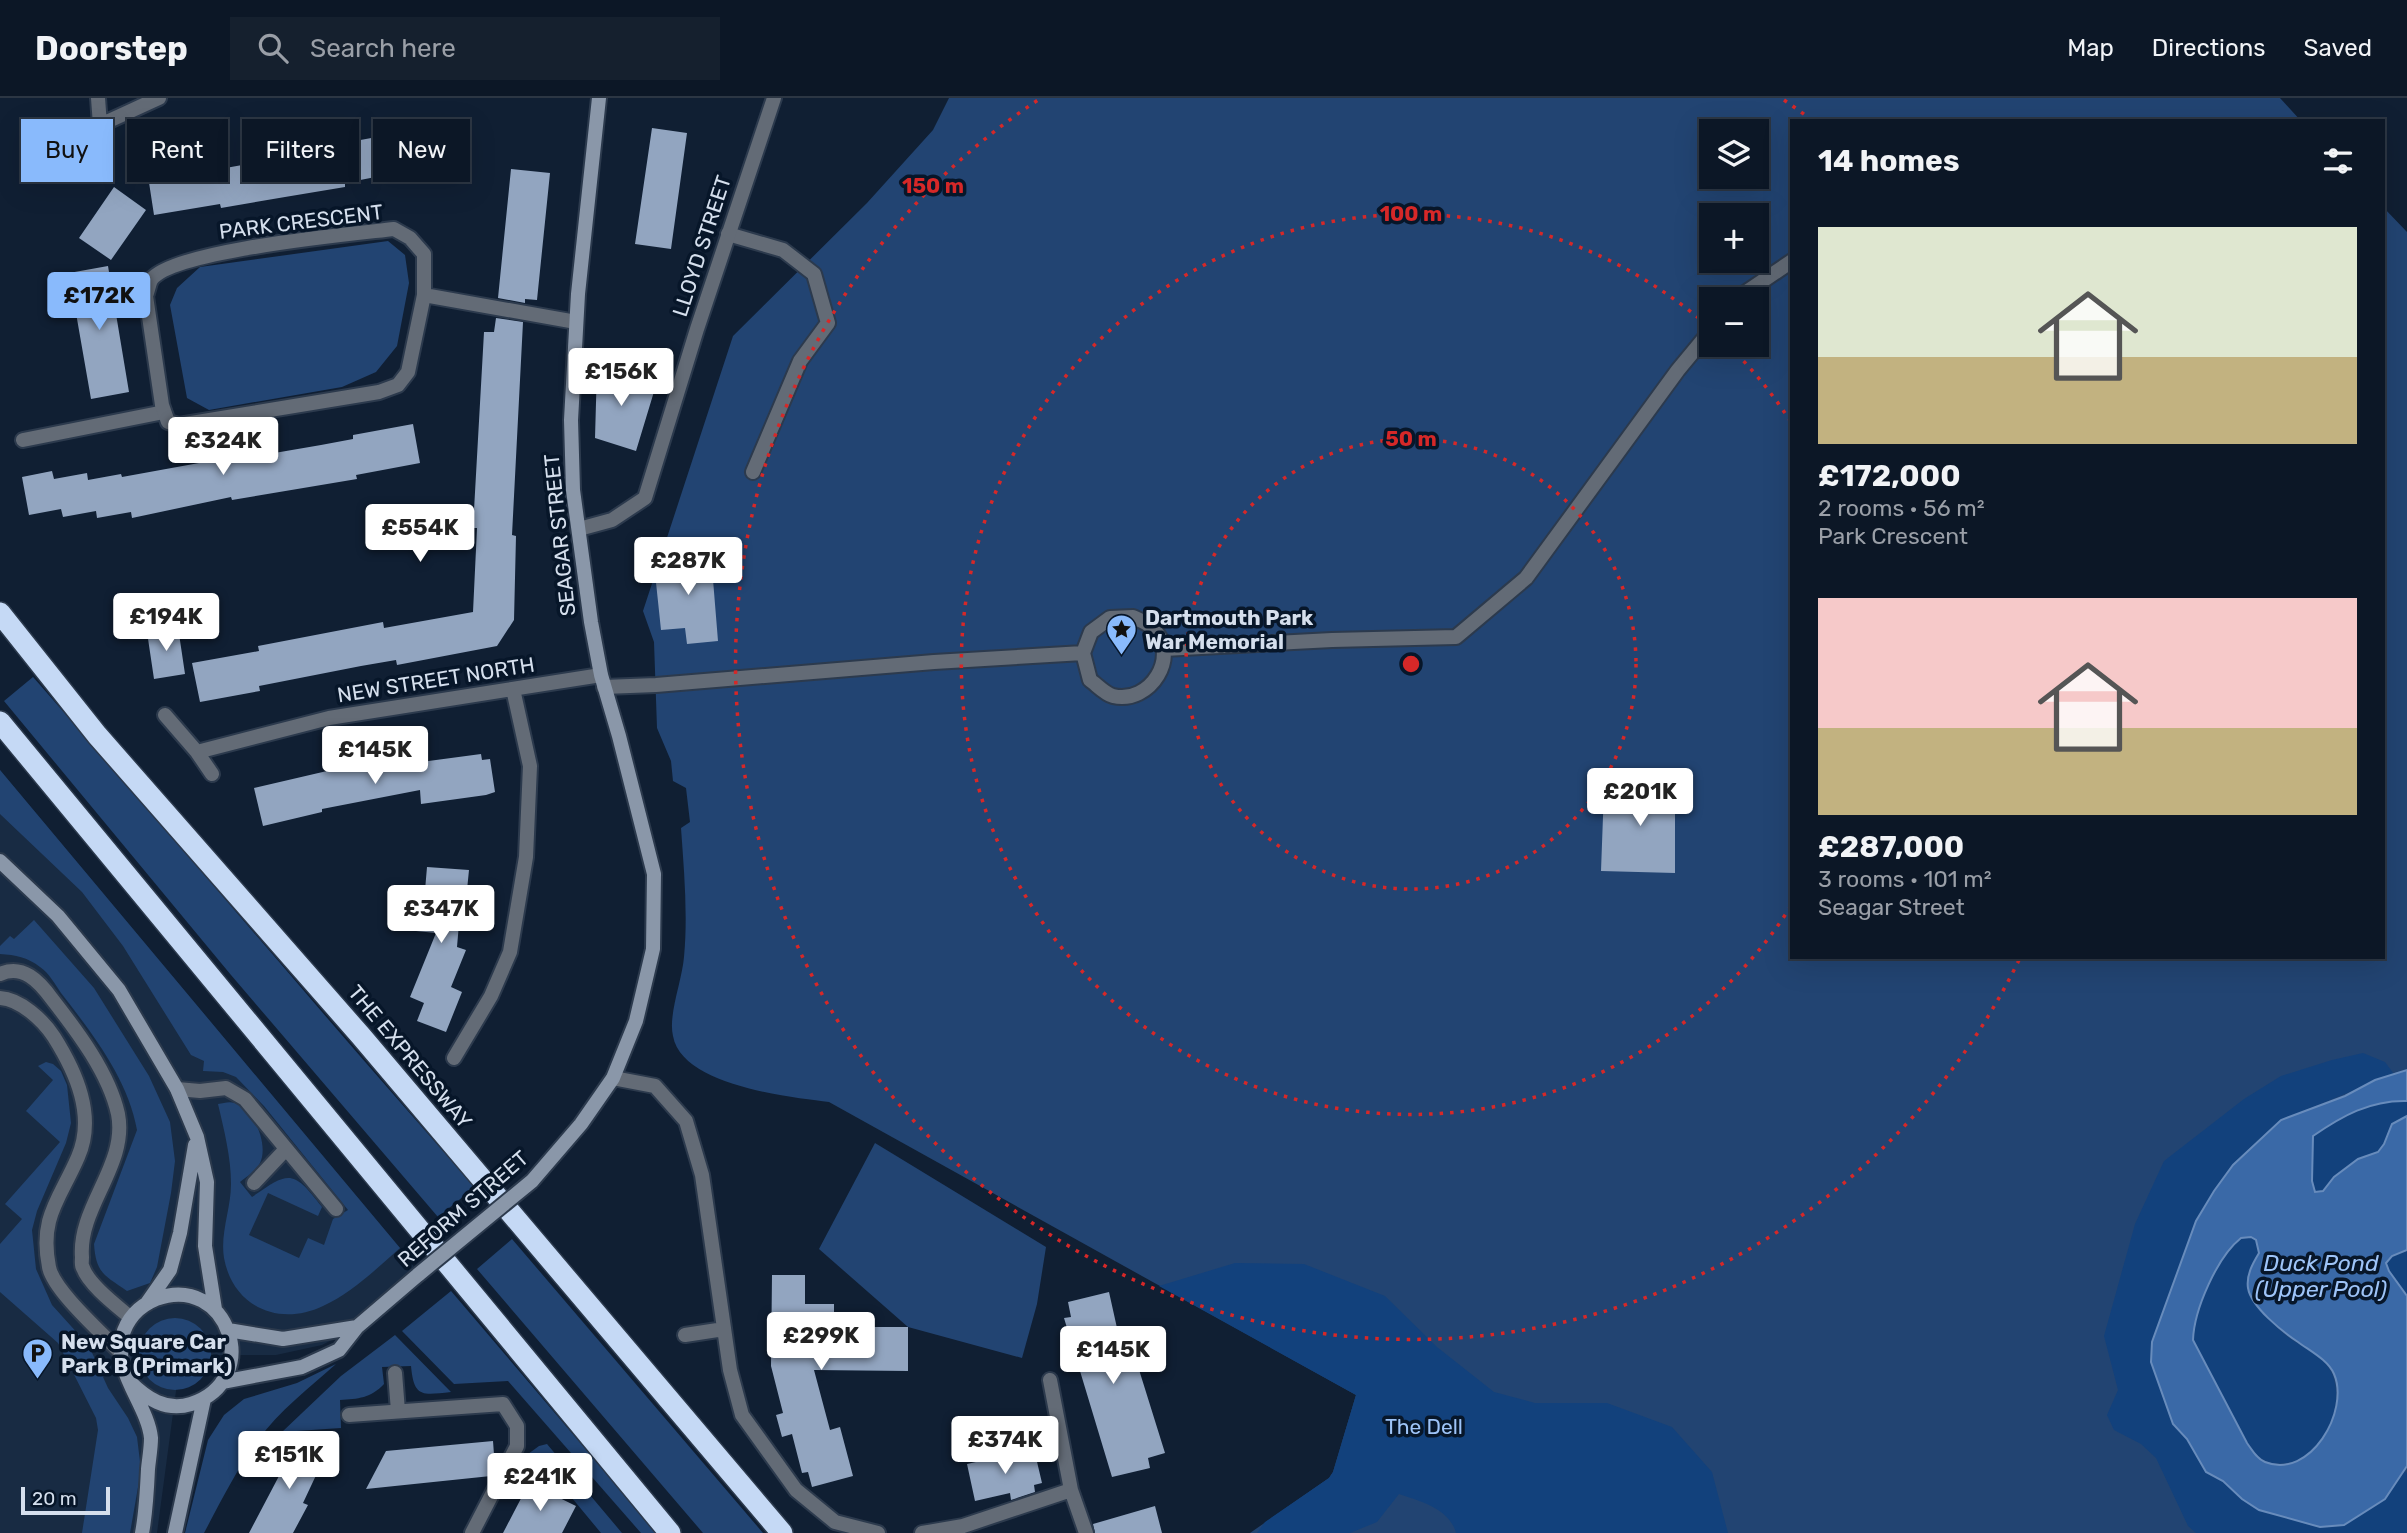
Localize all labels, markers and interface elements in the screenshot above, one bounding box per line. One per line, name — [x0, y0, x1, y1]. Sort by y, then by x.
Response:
search box — [230, 17, 720, 80]
text: Doorstep — [35, 29, 188, 68]
icon: search — [254, 29, 292, 67]
text: Search here — [310, 33, 456, 64]
text: Map — [2067, 34, 2114, 62]
text: Directions — [2152, 34, 2265, 62]
text: Saved — [2303, 34, 2372, 62]
chip: Buy — [21, 119, 113, 182]
chip: Rent — [127, 119, 228, 182]
chip: Filters — [242, 119, 359, 182]
chip: New — [373, 119, 470, 182]
map controls — [1699, 119, 1769, 357]
button: layers — [1699, 119, 1769, 189]
icon: filters — [2319, 142, 2357, 180]
text: 14 homes — [1818, 143, 1960, 179]
street label: LLOYD STREET — [667, 172, 736, 319]
text: 150 m — [902, 173, 964, 198]
street label: PARK CRESCENT — [218, 199, 384, 244]
text: 100 m — [1380, 201, 1442, 226]
button: + — [1699, 203, 1769, 273]
pin: £172K — [50, 272, 148, 332]
icon: home — [2025, 273, 2151, 399]
text: £172K — [63, 281, 135, 309]
button: − — [1699, 287, 1769, 357]
pin: £156K — [572, 348, 670, 408]
text: £156K — [584, 357, 658, 385]
pin: £324K — [174, 418, 272, 477]
text: £324K — [184, 426, 262, 454]
text: 50 m — [1385, 426, 1437, 451]
street label: SEAGAR STREET — [539, 453, 580, 617]
text: £172,000 — [1818, 458, 1961, 494]
text: 2 rooms · 56 m² — [1818, 494, 1985, 522]
pin: £554K — [371, 504, 469, 564]
text: £554K — [381, 513, 459, 541]
text: Park Crescent — [1818, 522, 1968, 550]
pin: £287K — [639, 538, 737, 597]
text: £287K — [650, 546, 726, 574]
pin: £194K — [117, 594, 215, 653]
text: £194K — [129, 602, 203, 630]
place label: Dartmouth Park War Memorial — [1145, 605, 1314, 654]
place icon: Dartmouth Park War Memorial — [1105, 613, 1139, 657]
icon: home — [2025, 644, 2151, 770]
street label: NEW STREET NORTH — [335, 652, 536, 707]
centre of rings — [1399, 652, 1423, 676]
pin: £145K — [326, 726, 424, 786]
text: £145K — [338, 735, 412, 763]
pin: £201K — [1591, 768, 1689, 828]
text: £201K — [1603, 777, 1677, 805]
text: £287,000 — [1818, 829, 1964, 865]
text: 3 rooms · 101 m² — [1818, 865, 1992, 893]
pin: £347K — [392, 886, 490, 945]
text: Seagar Street — [1818, 893, 1965, 921]
text: £347K — [403, 894, 479, 922]
street label: THE EXPRESSWAY — [343, 980, 478, 1133]
street label: REFORM STREET — [392, 1145, 533, 1272]
water label: Duck Pond (Upper Pool) — [2255, 1249, 2387, 1303]
pin: £299K — [772, 1312, 870, 1372]
text: £299K — [783, 1321, 859, 1349]
pin: £145K — [1064, 1326, 1162, 1386]
place label: New Square Car Park B (Primark) — [61, 1329, 232, 1378]
text: £145K — [1076, 1335, 1150, 1363]
parking icon: New Square Car Park B (Primark) — [21, 1337, 55, 1381]
park label: The Dell — [1385, 1414, 1463, 1439]
pin: £374K — [956, 1416, 1054, 1476]
text: £374K — [967, 1425, 1043, 1453]
pin: £151K — [240, 1432, 338, 1491]
text: £151K — [254, 1440, 324, 1468]
pin: £241K — [491, 1454, 589, 1513]
text: £241K — [503, 1462, 577, 1490]
scale bar — [21, 1484, 110, 1516]
text: 20 m — [32, 1487, 77, 1510]

